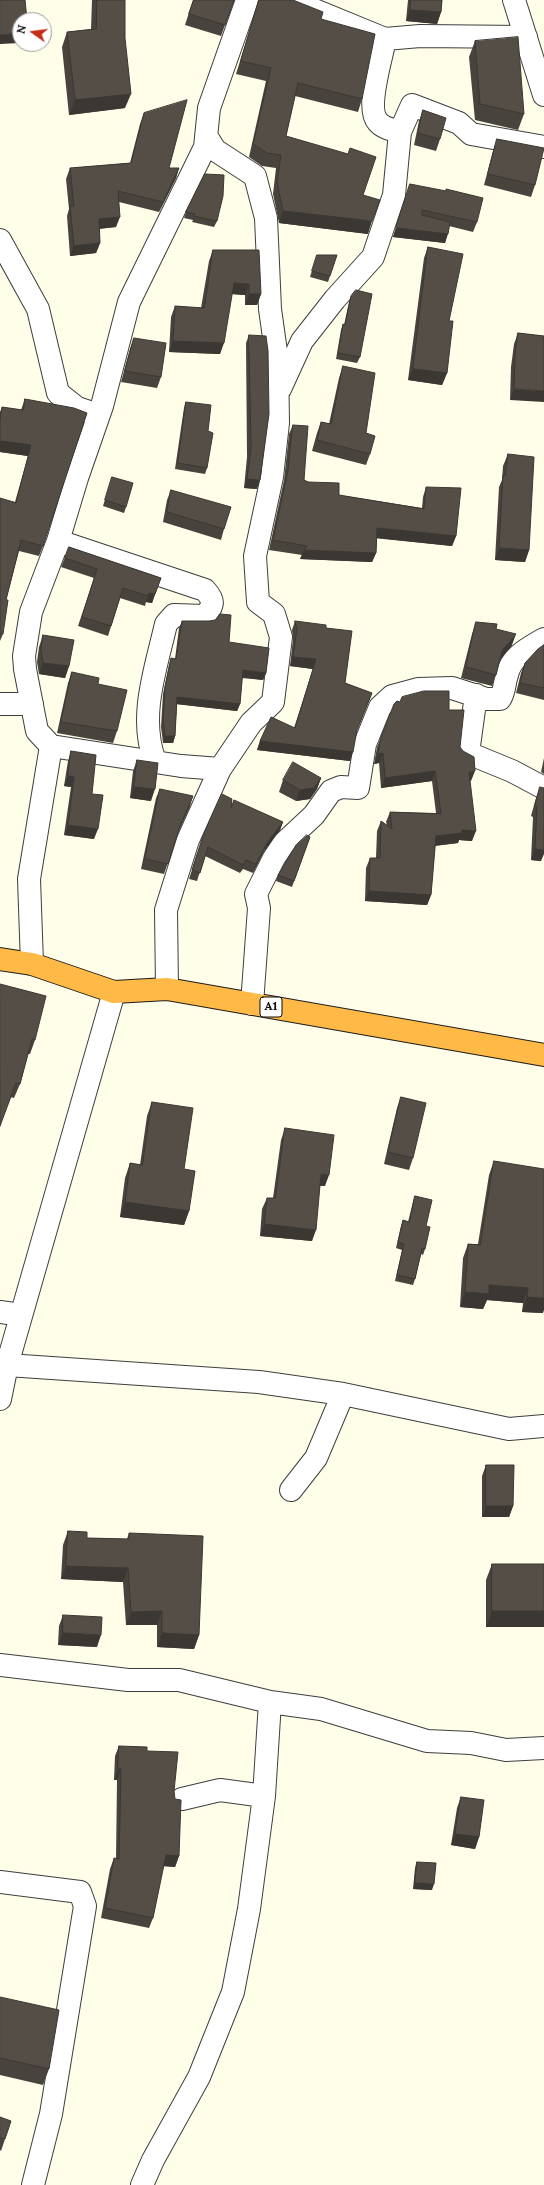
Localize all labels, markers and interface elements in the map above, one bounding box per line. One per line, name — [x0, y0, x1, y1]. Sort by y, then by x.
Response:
north arrow — [12, 12, 52, 52]
text: N — [14, 24, 29, 35]
road number: A1 — [260, 997, 282, 1017]

